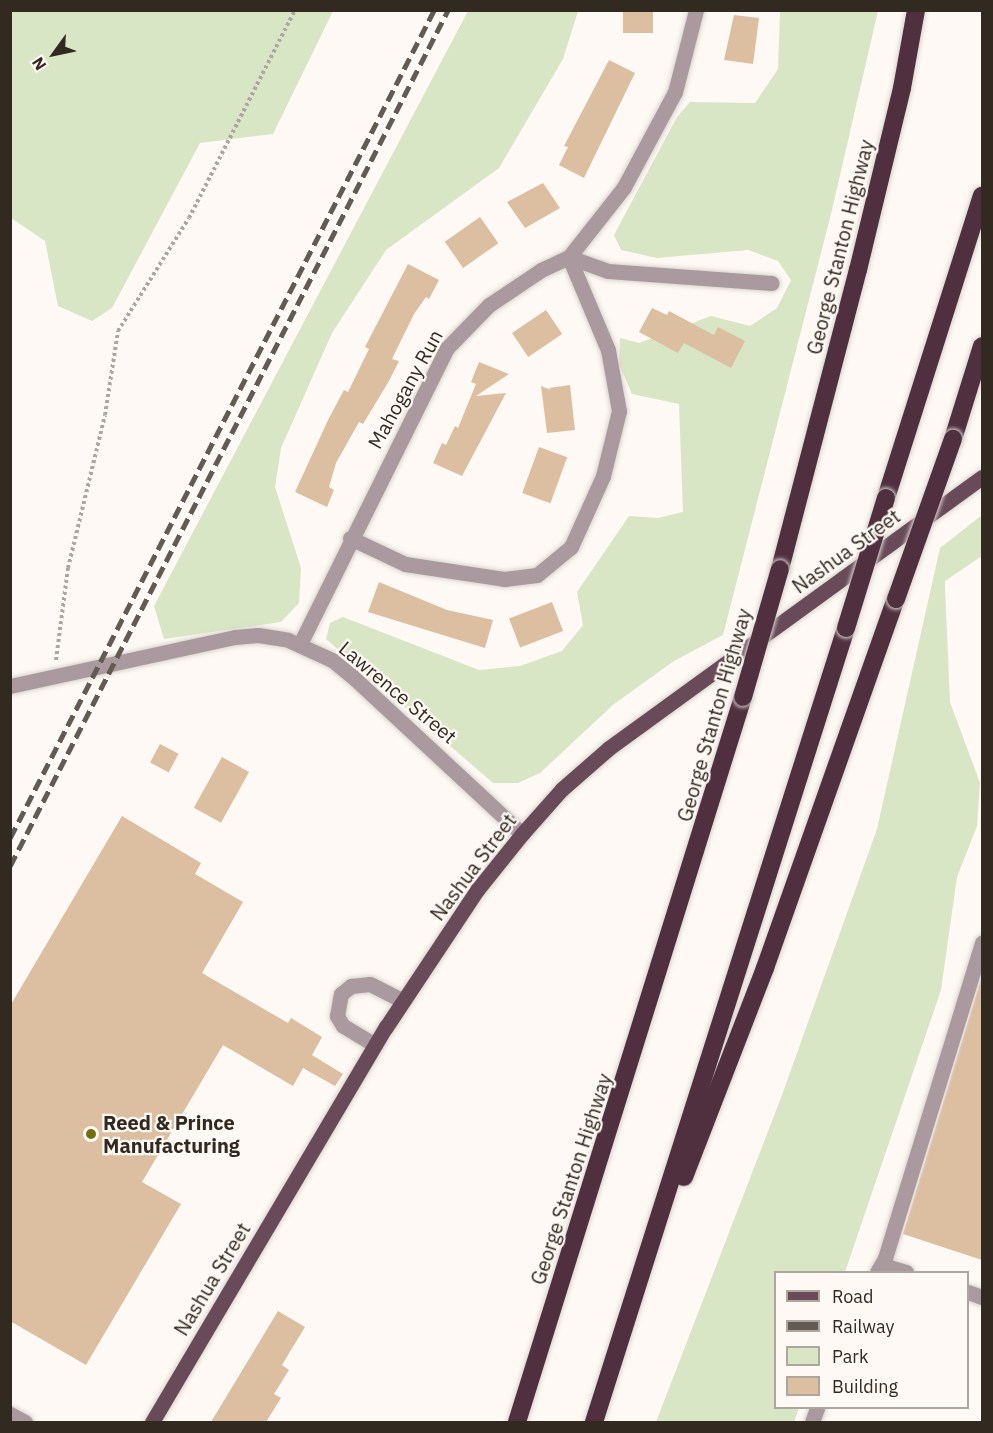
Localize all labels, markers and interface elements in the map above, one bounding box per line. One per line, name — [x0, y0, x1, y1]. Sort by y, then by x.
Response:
north arrow — [24, 24, 84, 84]
text: N — [27, 53, 50, 74]
street label: George Stanton Highway — [802, 137, 878, 357]
street label: Mahogany Run — [362, 325, 448, 453]
street label: Nashua Street — [787, 504, 905, 598]
street label: George Stanton Highway — [672, 606, 756, 824]
street label: Lawrence Street — [334, 636, 462, 748]
street label: Nashua Street — [425, 809, 521, 925]
street label: George Stanton Highway — [525, 1070, 617, 1288]
place label: Reed & Prince Manufacturing — [103, 1110, 240, 1157]
marker: Reed & Prince Manufacturing — [84, 1127, 98, 1141]
street label: Nashua Street — [169, 1218, 255, 1340]
legend — [774, 1271, 969, 1409]
text: Road — [832, 1285, 873, 1308]
text: Railway — [832, 1315, 894, 1338]
text: Park — [832, 1345, 868, 1368]
text: Building — [832, 1375, 898, 1398]

